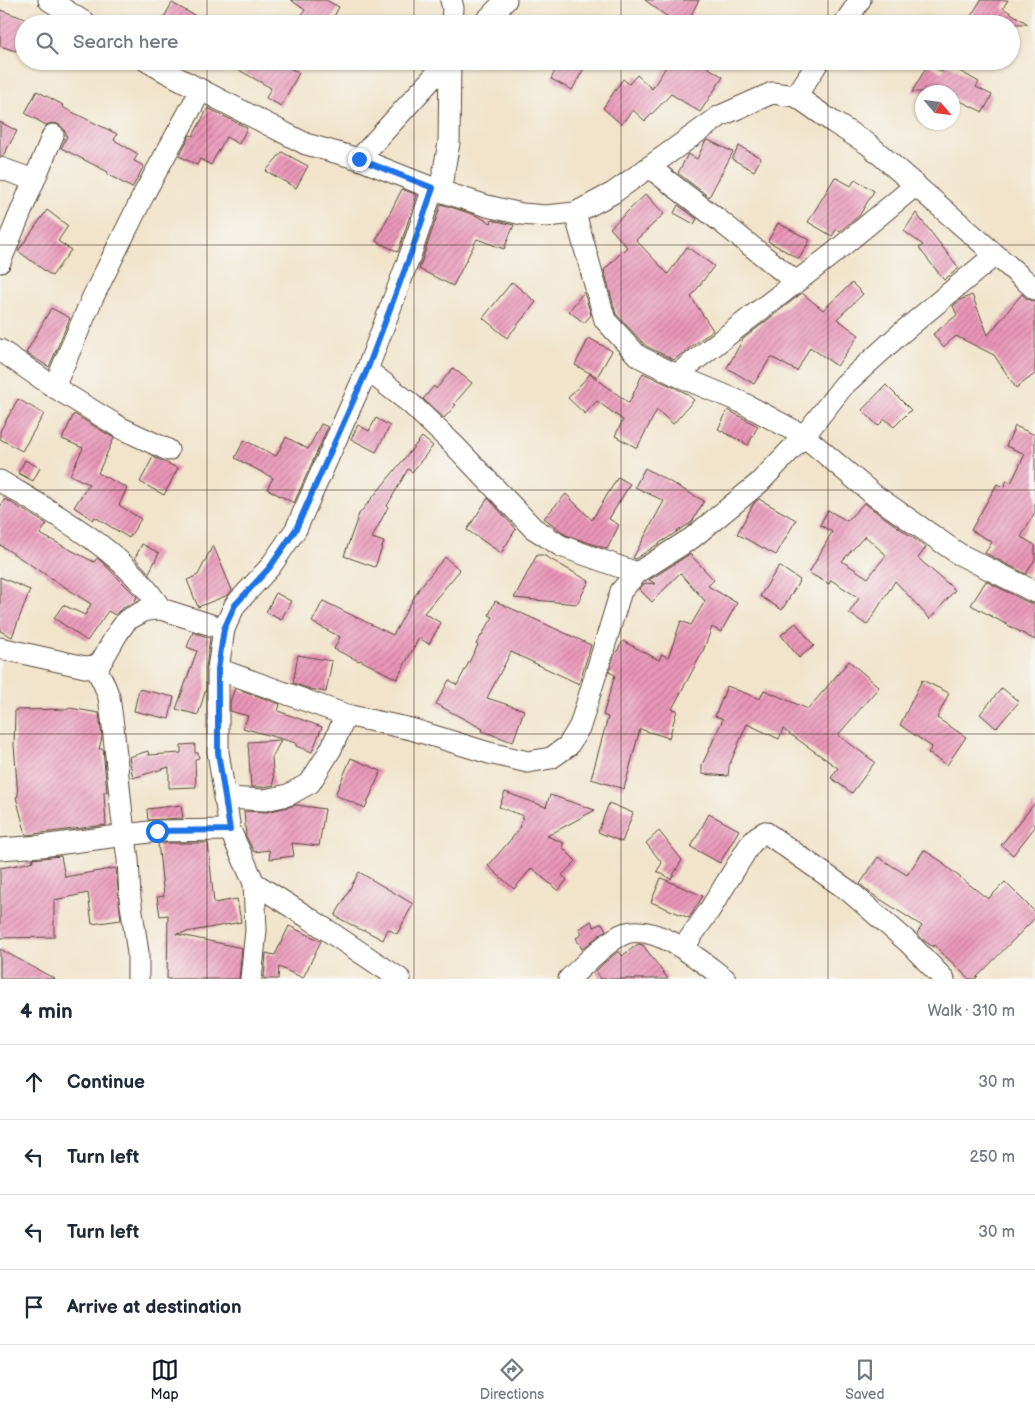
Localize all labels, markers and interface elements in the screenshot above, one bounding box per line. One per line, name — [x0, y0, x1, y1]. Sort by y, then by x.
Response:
search box — [15, 15, 1020, 70]
icon: search — [33, 29, 61, 57]
text: Search here — [73, 31, 178, 54]
north arrow — [915, 85, 960, 130]
route end — [348, 148, 371, 171]
route start — [146, 820, 169, 843]
text: 4 min — [20, 999, 73, 1024]
text: Walk · 310 m — [927, 1002, 1015, 1021]
icon: ahead — [20, 1068, 48, 1096]
text: Continue — [67, 1071, 145, 1094]
text: 30 m — [978, 1073, 1015, 1092]
icon: left — [20, 1143, 48, 1171]
text: Turn left — [67, 1146, 139, 1169]
text: 250 m — [969, 1148, 1015, 1167]
icon: left — [20, 1218, 48, 1246]
text: Turn left — [67, 1221, 139, 1244]
text: 30 m — [978, 1223, 1015, 1242]
icon: arrive — [20, 1293, 48, 1321]
text: Arrive at destination — [67, 1296, 242, 1319]
tab: Map — [151, 1356, 179, 1403]
tab: Directions — [480, 1356, 544, 1403]
tab: Saved — [845, 1356, 884, 1403]

